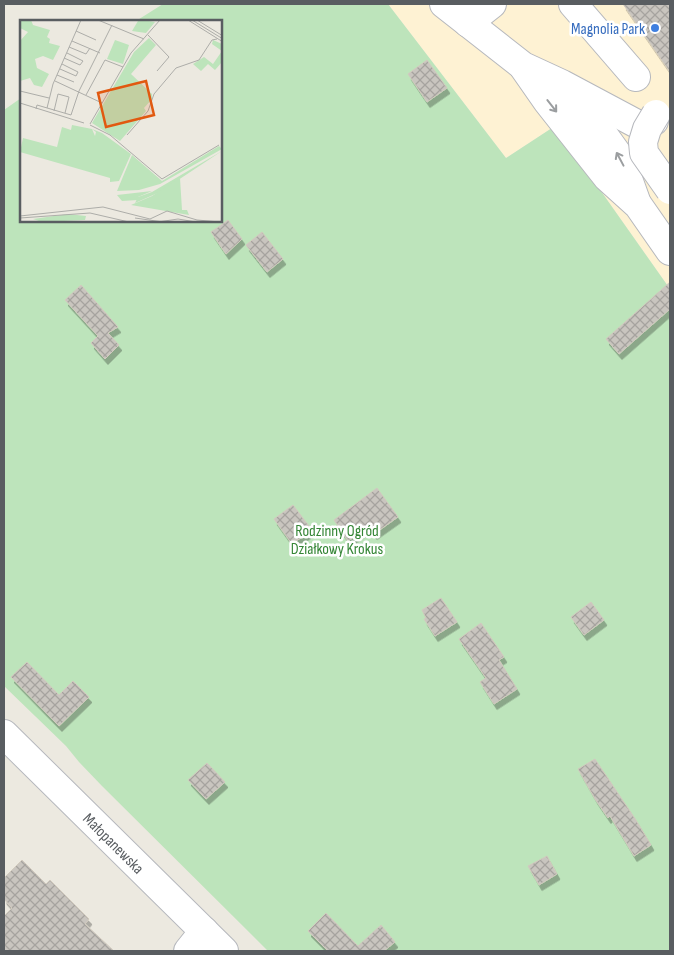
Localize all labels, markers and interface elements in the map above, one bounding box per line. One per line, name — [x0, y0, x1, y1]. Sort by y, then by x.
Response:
inset map — [20, 20, 222, 222]
place label: Magnolia Park — [571, 20, 645, 39]
marker: Magnolia Park — [649, 22, 661, 34]
one-way arrow — [546, 99, 557, 112]
one-way arrow — [615, 152, 625, 167]
park label: Rodzinny Ogród Działkowy Krokus — [291, 522, 383, 559]
street label: Małopanewska — [79, 810, 147, 878]

